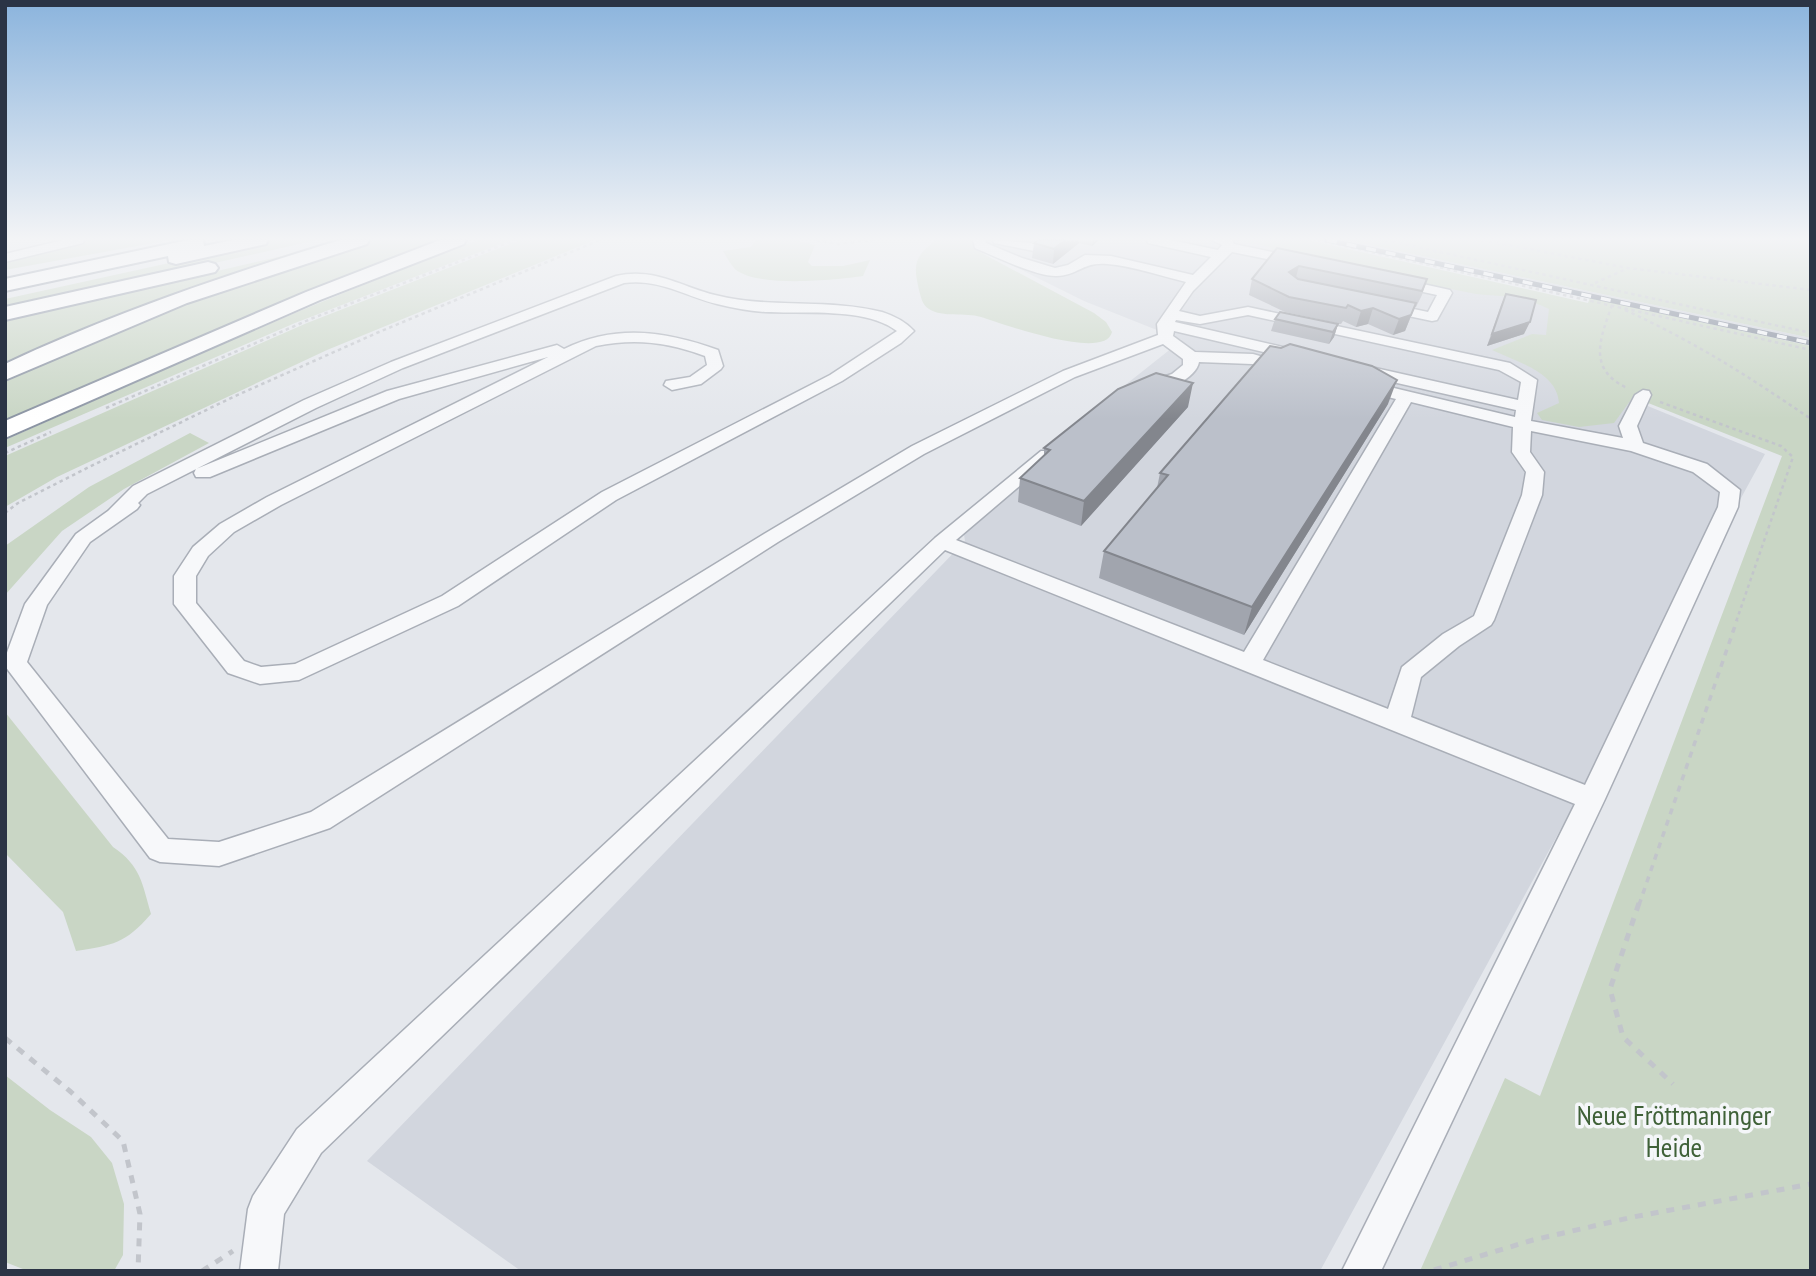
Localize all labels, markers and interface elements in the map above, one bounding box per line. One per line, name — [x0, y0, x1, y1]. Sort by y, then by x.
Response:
park label: Neue Fröttmaninger Heide — [1577, 1096, 1772, 1165]

